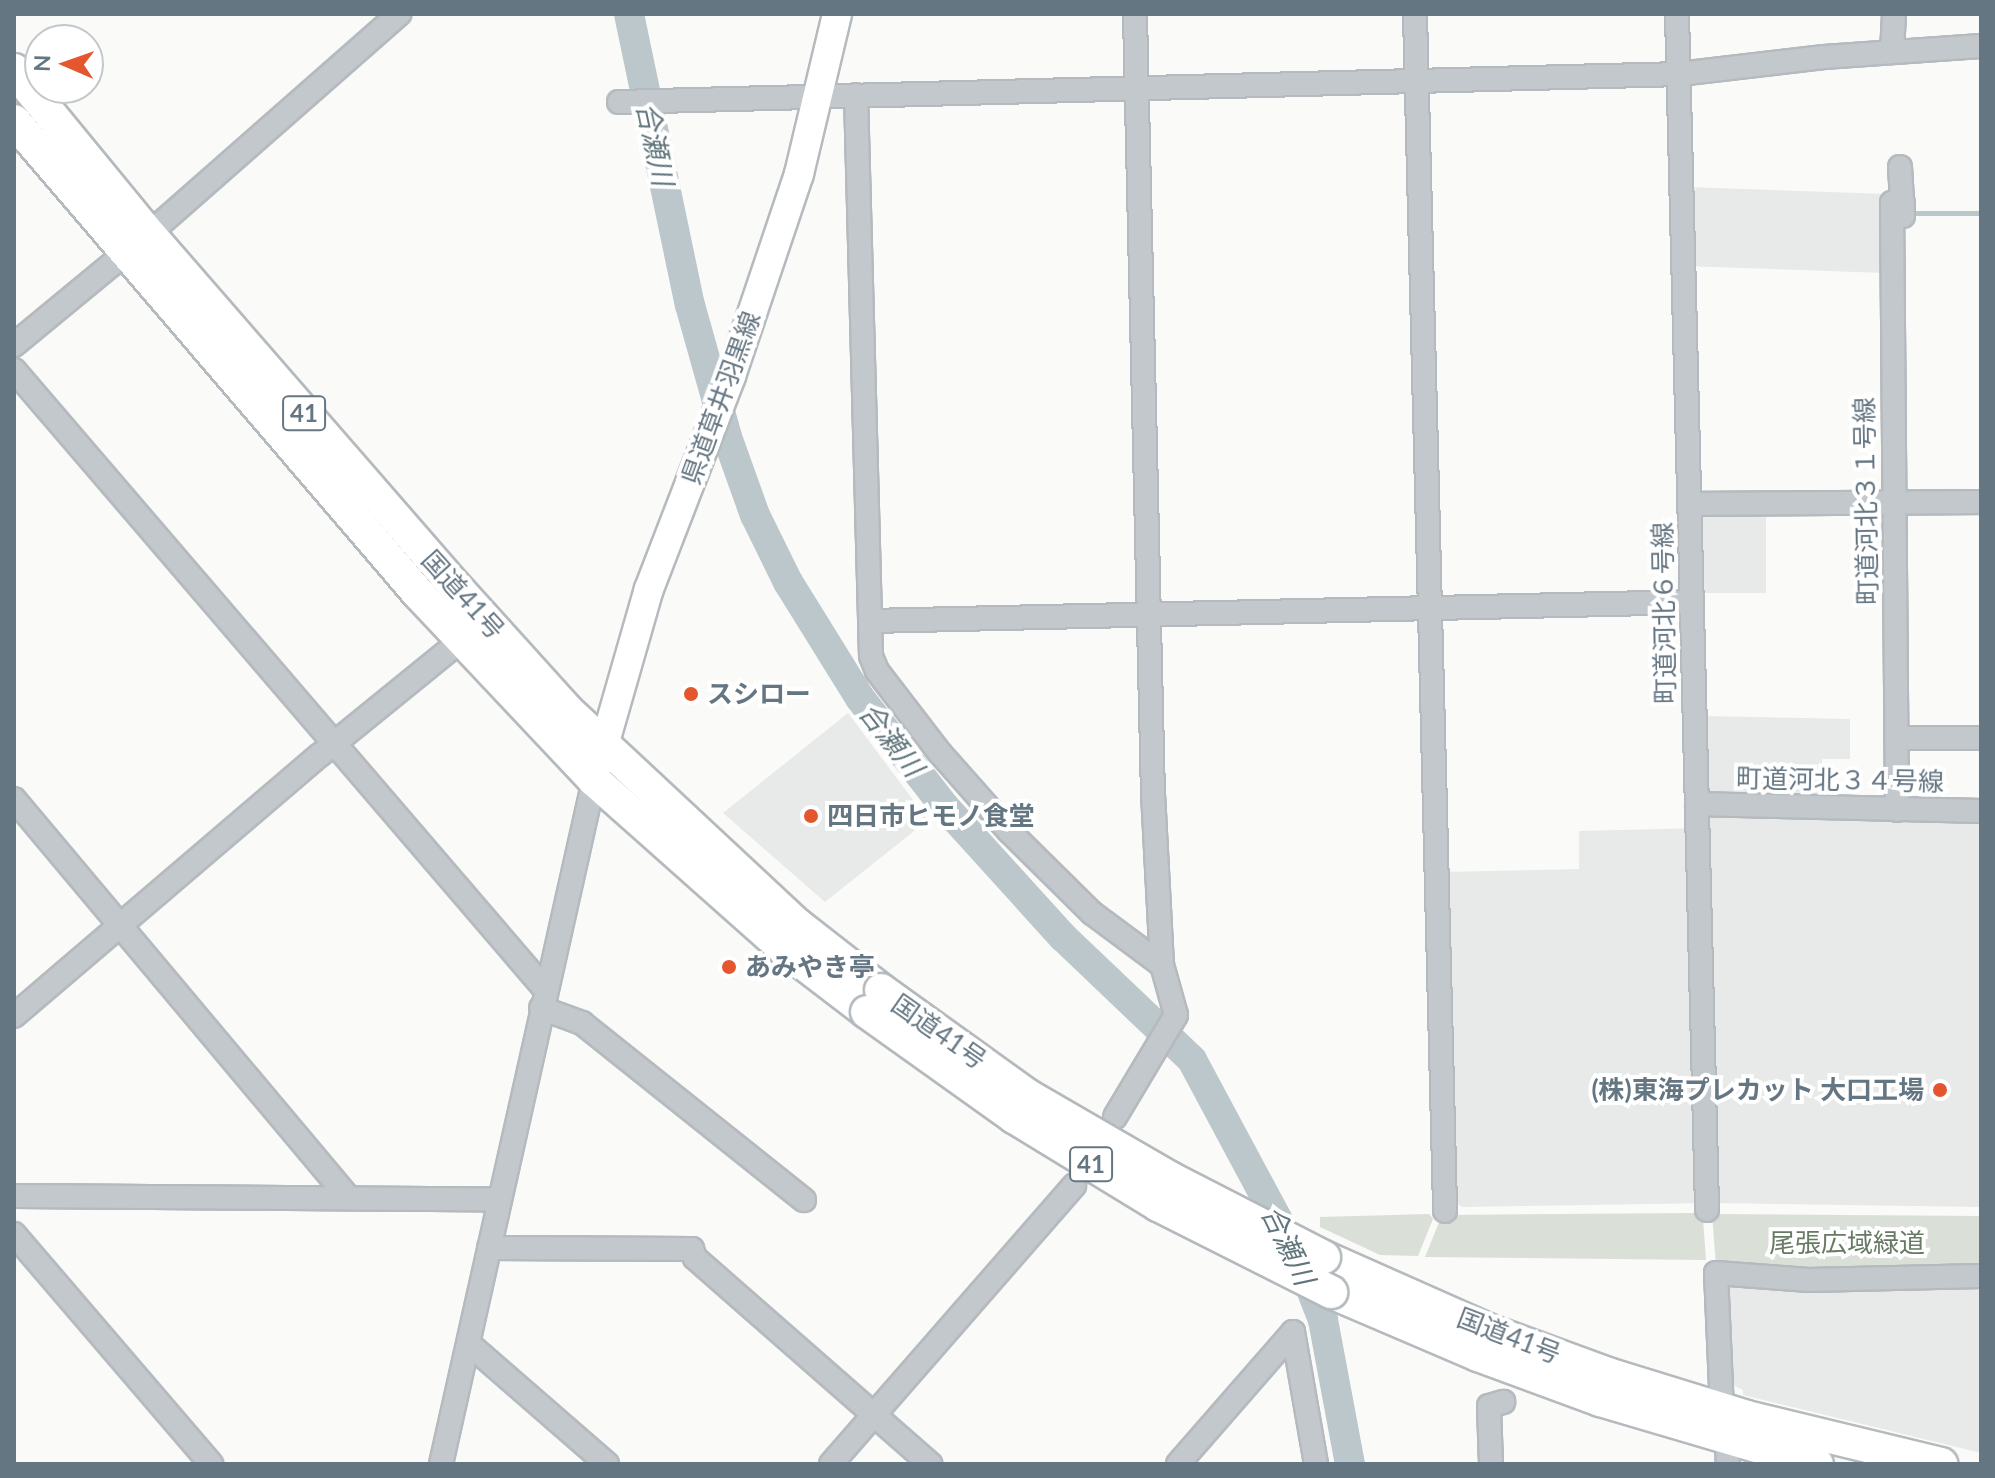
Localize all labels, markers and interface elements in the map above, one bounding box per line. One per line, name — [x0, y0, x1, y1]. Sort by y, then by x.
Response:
north arrow — [24, 24, 104, 104]
text: N — [28, 54, 55, 72]
water label: 合瀬川 — [631, 99, 681, 189]
street label: 県道草井羽黒線 — [675, 307, 767, 489]
road number: 41 — [282, 393, 326, 433]
street label: 町道河北３１号線 — [1849, 397, 1883, 605]
street label: 町道河北６号線 — [1647, 522, 1681, 704]
street label: 国道41号 — [415, 544, 511, 646]
place label: スシロー — [707, 678, 811, 710]
marker: スシロー — [682, 685, 700, 703]
water label: 合瀬川 — [853, 696, 931, 782]
street label: 町道河北３４号線 — [1736, 763, 1944, 797]
place label: 四日市ヒモノ食堂 — [827, 800, 1035, 832]
marker: 四日市ヒモノ食堂 — [802, 807, 820, 825]
place label: あみやき亭 — [745, 951, 875, 983]
marker: あみやき亭 — [720, 958, 738, 976]
street label: 国道41号 — [886, 988, 992, 1076]
place label: (株)東海プレカット 大口工場 — [1591, 1074, 1924, 1106]
marker: (株)東海プレカット 大口工場 — [1931, 1081, 1949, 1099]
road number: 41 — [1069, 1144, 1113, 1184]
water label: 合瀬川 — [1255, 1200, 1323, 1290]
park label: 尾張広域緑道 — [1769, 1227, 1925, 1259]
street label: 国道41号 — [1453, 1302, 1565, 1370]

